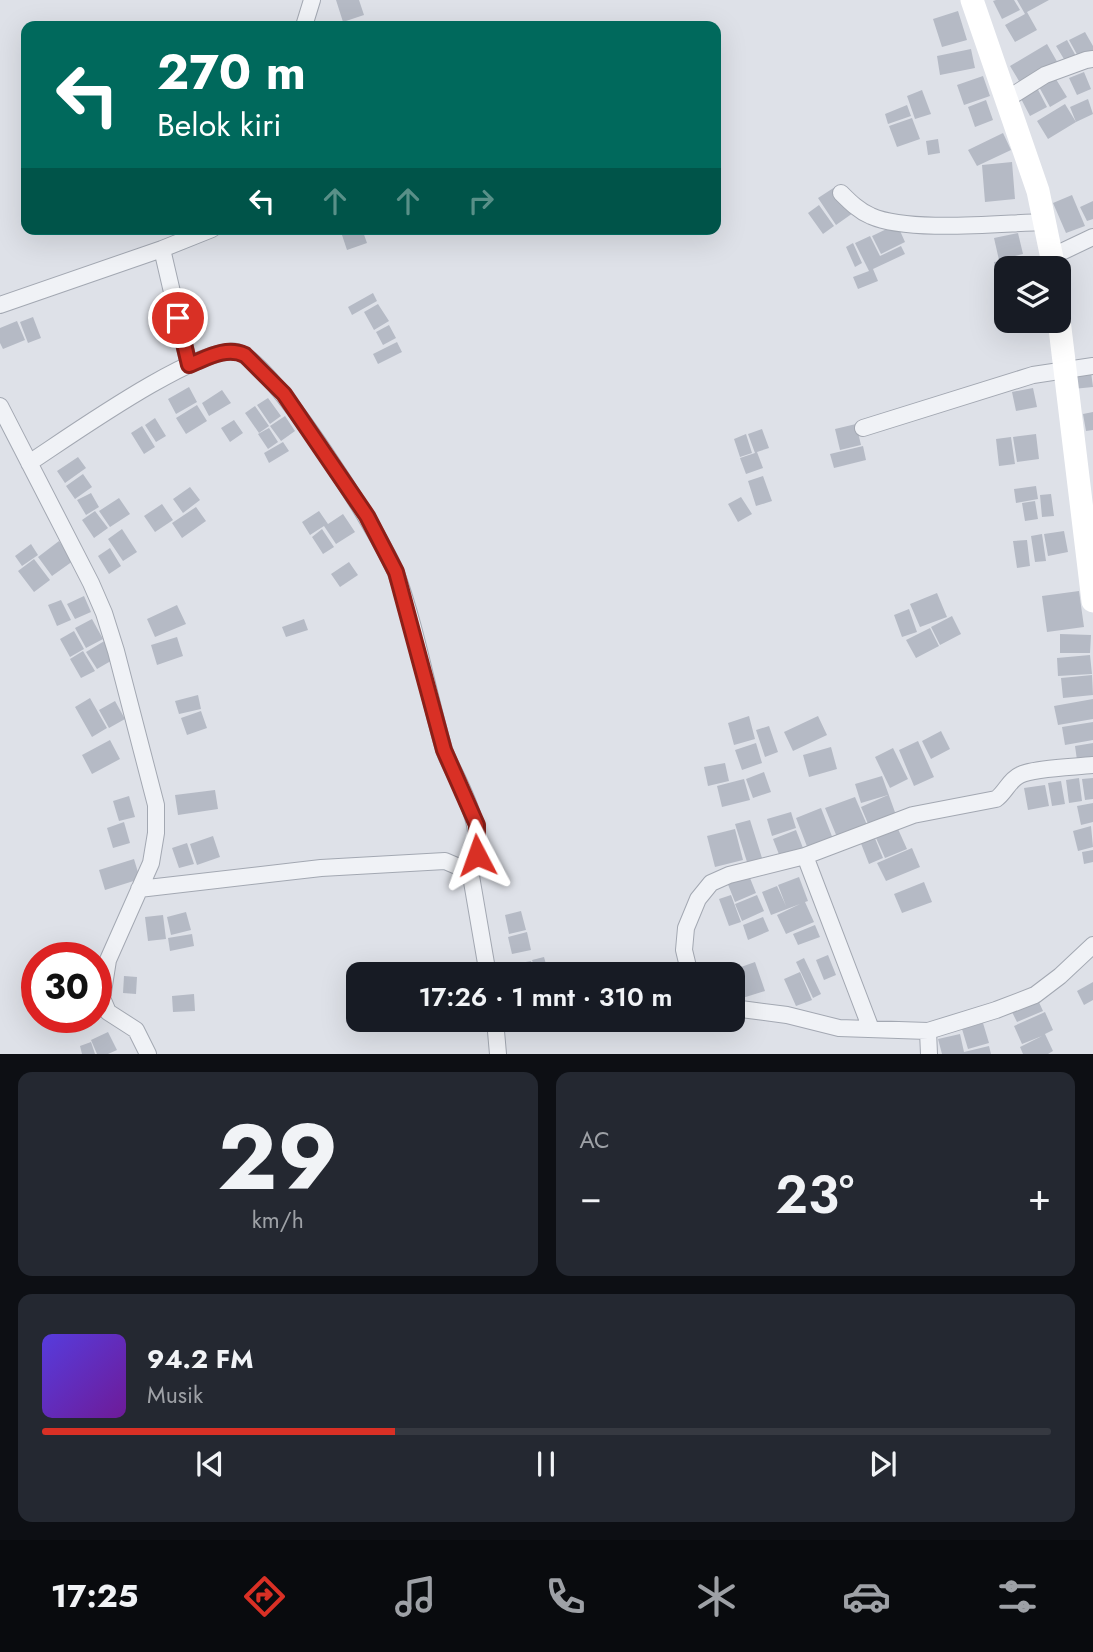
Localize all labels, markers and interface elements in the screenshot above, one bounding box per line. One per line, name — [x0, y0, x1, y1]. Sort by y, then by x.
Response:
text: 270 m — [157, 37, 306, 107]
icon: left — [42, 49, 133, 140]
text: Belok kiri — [157, 102, 282, 148]
icon: left — [243, 182, 281, 220]
icon: ahead — [316, 182, 354, 220]
icon: ahead — [389, 182, 427, 220]
icon: right — [462, 182, 500, 220]
map controls — [994, 256, 1071, 333]
button: layers — [994, 256, 1071, 333]
pin — [148, 288, 208, 348]
icon: arrive — [159, 299, 197, 337]
position arrow — [440, 818, 514, 892]
speed limit sign: 30 — [21, 942, 112, 1033]
text: 17:26 · 1 mnt · 310 m — [418, 978, 673, 1016]
text: 29 — [217, 1092, 338, 1223]
text: AC — [580, 1123, 610, 1157]
text: 23° — [775, 1157, 854, 1233]
text: − — [580, 1169, 602, 1224]
text: + — [1028, 1169, 1051, 1224]
text: km/h — [252, 1203, 304, 1237]
text: 94.2 FM — [147, 1340, 253, 1378]
text: Musik — [147, 1378, 203, 1412]
icon: previous — [191, 1445, 229, 1483]
icon: pause — [527, 1445, 565, 1483]
icon: next — [864, 1445, 902, 1483]
icon: directions — [240, 1572, 289, 1621]
icon: music — [391, 1572, 440, 1621]
icon: phone — [541, 1572, 590, 1621]
icon: climate — [692, 1572, 741, 1621]
icon: car — [842, 1572, 891, 1621]
icon: filters — [993, 1572, 1042, 1621]
text: 17:25 — [51, 1573, 138, 1619]

